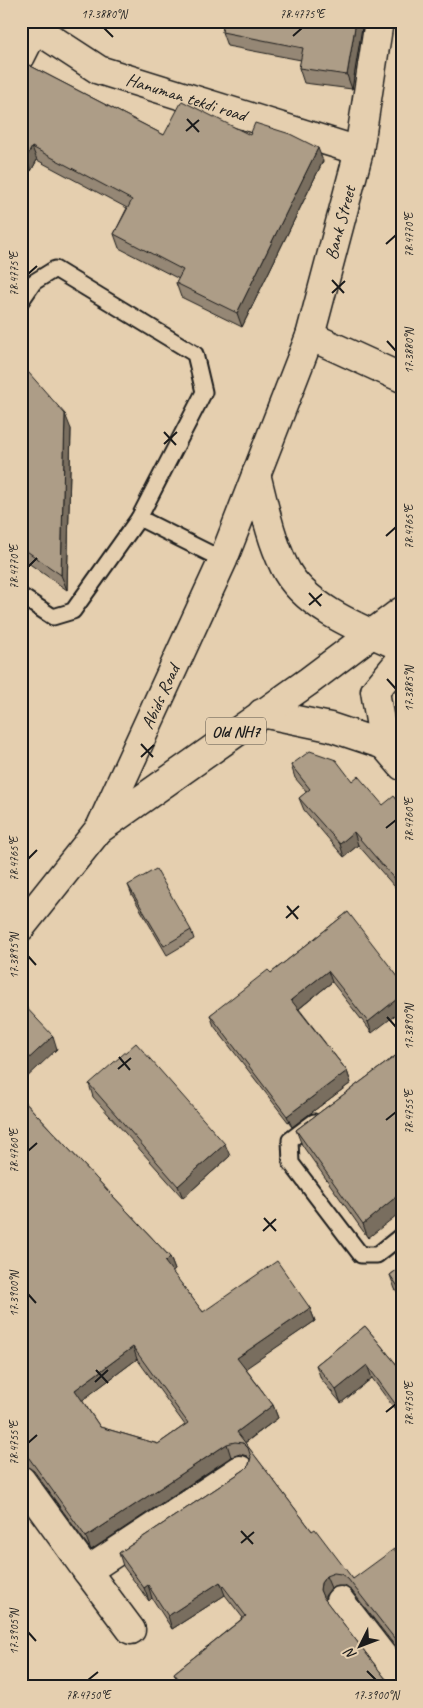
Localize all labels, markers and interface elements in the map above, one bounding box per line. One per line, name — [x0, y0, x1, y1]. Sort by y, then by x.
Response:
text: 17.3880°N — [81, 6, 128, 22]
text: 78.4775°E — [280, 6, 326, 22]
street label: Hanuman tekdi road — [123, 68, 252, 127]
street label: Bank Street — [320, 182, 361, 262]
text: 78.4770°E — [401, 211, 417, 257]
text: 78.4775°E — [6, 250, 22, 296]
text: 17.3880°N — [401, 327, 417, 374]
text: 78.4765°E — [401, 503, 417, 549]
text: 78.4770°E — [6, 543, 22, 589]
street label: Abids Road — [136, 659, 186, 732]
text: 17.3885°N — [401, 665, 417, 712]
road number: Old NH7 — [206, 718, 266, 744]
text: 78.4760°E — [401, 796, 417, 842]
text: 78.4765°E — [6, 835, 22, 881]
text: 17.3895°N — [6, 932, 22, 979]
text: 17.3890°N — [401, 1003, 417, 1050]
text: 78.4755°E — [401, 1088, 417, 1134]
text: 78.4760°E — [6, 1127, 22, 1173]
text: 17.3900°N — [6, 1270, 22, 1317]
text: 78.4750°E — [401, 1380, 417, 1426]
text: 78.4755°E — [6, 1419, 22, 1465]
text: 17.3905°N — [6, 1608, 22, 1655]
north arrow — [336, 1620, 386, 1670]
text: N — [340, 1644, 360, 1663]
text: 78.4750°E — [66, 1687, 112, 1703]
text: 17.3900°N — [353, 1687, 400, 1703]

